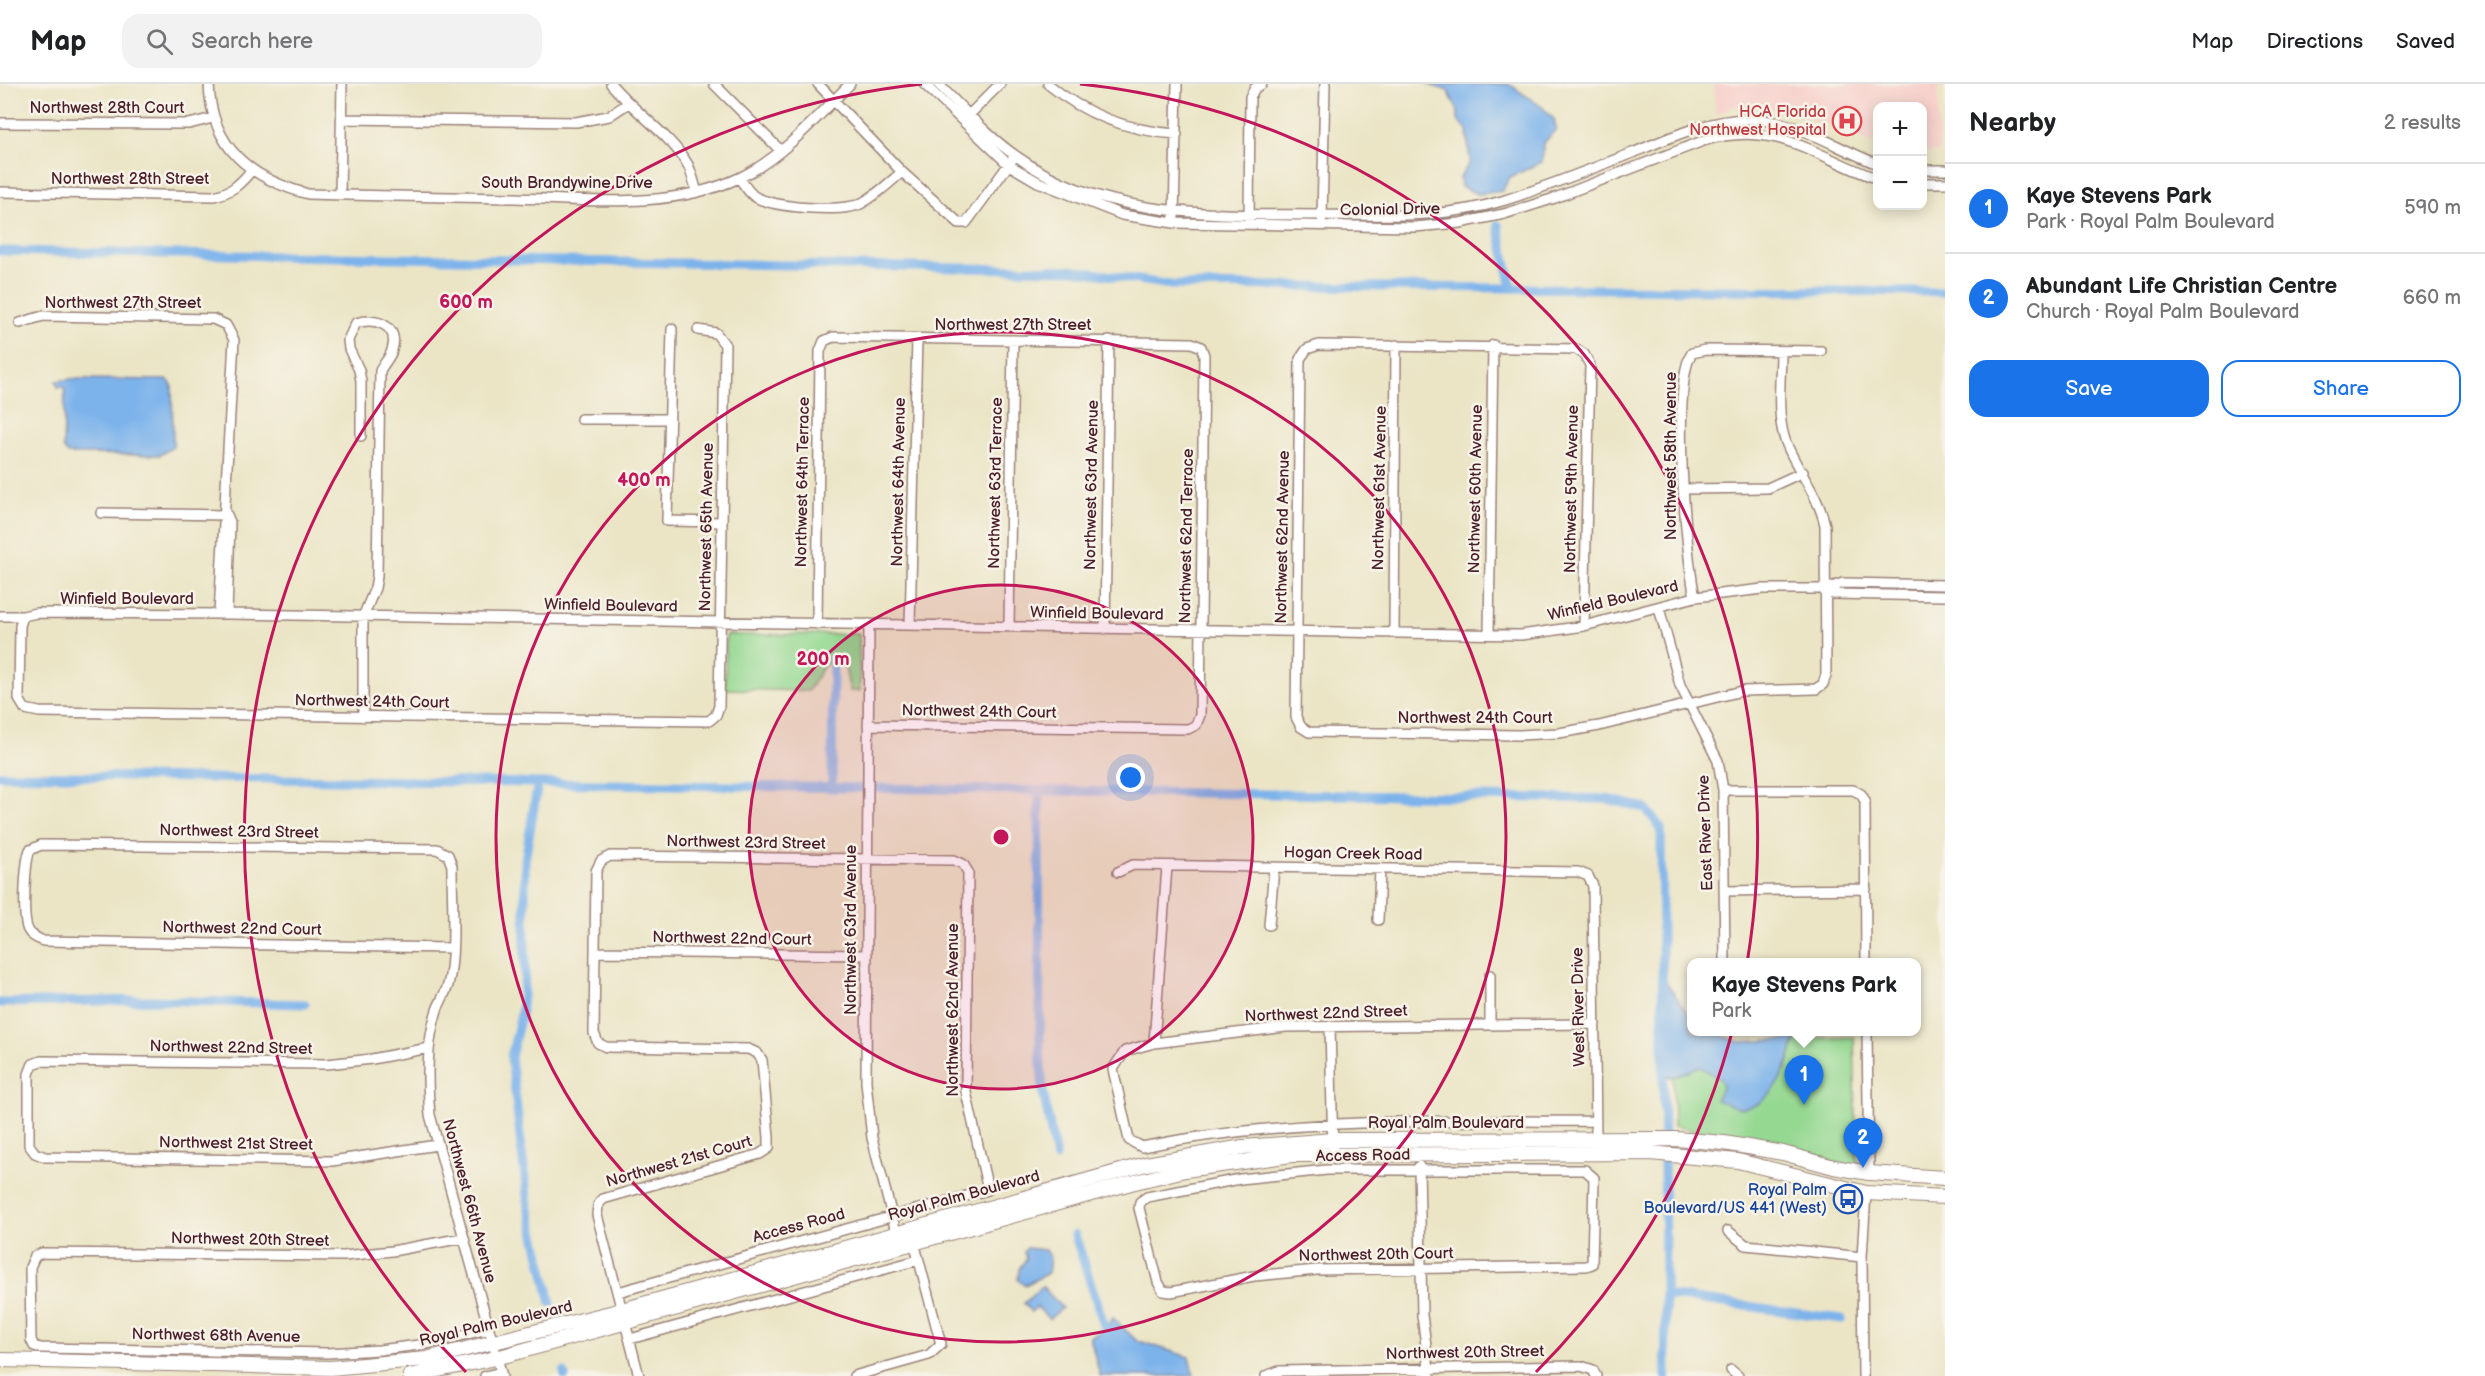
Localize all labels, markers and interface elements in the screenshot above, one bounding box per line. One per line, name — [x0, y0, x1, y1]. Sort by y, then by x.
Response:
search box — [122, 14, 542, 68]
text: Map — [30, 25, 86, 58]
icon: search — [143, 25, 176, 58]
text: Search here — [191, 28, 313, 55]
text: Map — [2191, 29, 2234, 54]
text: Directions — [2267, 29, 2363, 54]
text: Saved — [2396, 29, 2455, 54]
street label: Northwest 28th Court — [30, 99, 185, 118]
map controls — [1873, 102, 1927, 210]
button: + — [1873, 102, 1927, 156]
place label: HCA Florida Northwest Hospital — [1689, 103, 1826, 140]
hospital icon: HCA Florida Northwest Hospital — [1831, 105, 1863, 137]
text: Nearby — [1969, 108, 2056, 139]
text: 2 results — [2384, 111, 2461, 135]
button: − — [1873, 156, 1927, 210]
street label: Northwest 28th Street — [51, 170, 209, 189]
street label: South Brandywine Drive — [481, 174, 653, 193]
text: Kaye Stevens Park — [2026, 183, 2212, 210]
text: 1 — [1984, 196, 1993, 220]
text: 590 m — [2404, 196, 2461, 220]
street label: Colonial Drive — [1340, 200, 1441, 220]
text: Park · Royal Palm Boulevard — [2026, 210, 2275, 234]
text: Abundant Life Christian Centre — [2026, 273, 2337, 300]
text: 2 — [1983, 286, 1994, 310]
text: 660 m — [2403, 286, 2461, 310]
text: 600 m — [439, 292, 493, 313]
street label: Northwest 27th Street — [45, 294, 202, 313]
text: Church · Royal Palm Boulevard — [2026, 300, 2299, 324]
street label: Northwest 27th Street — [935, 316, 1092, 335]
button: Save — [1969, 360, 2209, 417]
button: Share — [2221, 360, 2461, 417]
street label: Northwest 58th Avenue — [1662, 371, 1681, 540]
street label: Northwest 64th Terrace — [792, 396, 814, 568]
street label: Northwest 63rd Terrace — [985, 396, 1007, 569]
street label: Northwest 64th Avenue — [888, 397, 910, 567]
street label: Northwest 63rd Avenue — [1081, 399, 1103, 570]
street label: Northwest 60th Avenue — [1465, 404, 1487, 574]
street label: Northwest 59th Avenue — [1561, 404, 1583, 573]
street label: Northwest 61st Avenue — [1369, 405, 1391, 571]
street label: Northwest 65th Avenue — [696, 442, 718, 612]
street label: Northwest 62nd Terrace — [1176, 448, 1198, 624]
street label: Northwest 62nd Avenue — [1272, 450, 1294, 624]
text: 400 m — [617, 470, 671, 491]
street label: Winfield Boulevard — [1546, 577, 1680, 625]
street label: Winfield Boulevard — [60, 590, 194, 609]
street label: Winfield Boulevard — [544, 595, 678, 617]
street label: Winfield Boulevard — [1030, 603, 1164, 625]
text: 200 m — [796, 649, 850, 670]
street label: Northwest 24th Court — [294, 691, 450, 713]
street label: Northwest 24th Court — [901, 701, 1057, 723]
street label: Northwest 24th Court — [1397, 709, 1553, 728]
your location — [1116, 763, 1145, 792]
street label: East River Drive — [1694, 774, 1718, 891]
street label: Northwest 23rd Street — [159, 821, 319, 843]
centre of rings — [991, 827, 1011, 847]
street label: Northwest 23rd Street — [666, 832, 826, 854]
street label: Hogan Creek Road — [1283, 843, 1423, 865]
street label: Northwest 63rd Avenue — [842, 844, 861, 1015]
street label: Northwest 22nd Court — [162, 918, 322, 940]
street label: Northwest 62nd Avenue — [944, 923, 963, 1097]
street label: Northwest 22nd Court — [652, 928, 812, 950]
street label: West River Drive — [1568, 947, 1590, 1067]
popup — [1687, 958, 1921, 1036]
text: Kaye Stevens Park — [1711, 972, 1897, 999]
text: Park — [1711, 999, 1751, 1023]
street label: Northwest 22nd Street — [1244, 1002, 1408, 1026]
street label: Northwest 22nd Street — [149, 1037, 313, 1059]
pin: 1 — [1784, 1056, 1824, 1105]
street label: Royal Palm Boulevard — [1368, 1114, 1524, 1133]
street label: Northwest 66th Avenue — [438, 1117, 500, 1286]
pin: 2 — [1844, 1118, 1882, 1168]
street label: Northwest 21st Court — [604, 1132, 754, 1192]
street label: Northwest 21st Street — [159, 1133, 313, 1155]
street label: Access Road — [1315, 1146, 1411, 1166]
street label: Royal Palm Boulevard — [886, 1167, 1042, 1225]
place label: Royal Palm Boulevard/US 441 (West) — [1643, 1181, 1827, 1218]
bus stop icon: Royal Palm Boulevard/US 441 (West) — [1832, 1183, 1864, 1215]
street label: Access Road — [751, 1205, 847, 1247]
street label: Northwest 20th Street — [171, 1229, 329, 1251]
street label: Northwest 20th Court — [1298, 1244, 1454, 1266]
street label: Royal Palm Boulevard — [418, 1297, 574, 1351]
street label: Northwest 68th Avenue — [131, 1325, 301, 1347]
street label: Northwest 20th Street — [1386, 1342, 1544, 1364]

